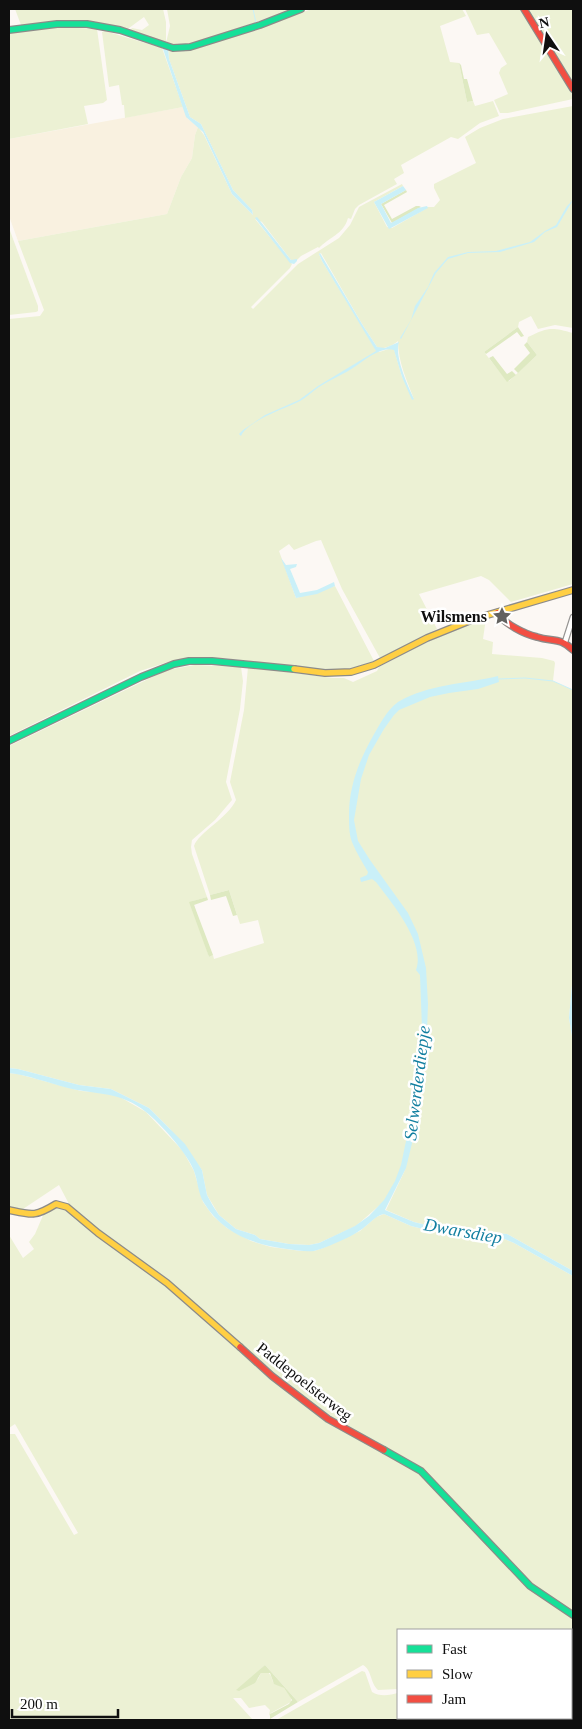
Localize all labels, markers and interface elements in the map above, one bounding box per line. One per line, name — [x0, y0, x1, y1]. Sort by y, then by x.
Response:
north arrow — [522, 10, 572, 60]
text: N — [538, 14, 551, 31]
place icon: Wilsmens — [491, 605, 513, 627]
place label: Wilsmens — [421, 608, 487, 625]
water label: Selwerderdiepje — [400, 1024, 434, 1142]
water label: Dwarsdiep — [421, 1214, 504, 1248]
street label: Paddepoelsterweg — [253, 1339, 356, 1425]
legend — [397, 1629, 572, 1719]
text: Fast — [442, 1641, 468, 1657]
text: Slow — [442, 1666, 473, 1682]
scale bar — [12, 1686, 119, 1718]
text: Jam — [442, 1691, 466, 1707]
text: 200 m — [20, 1696, 58, 1712]

